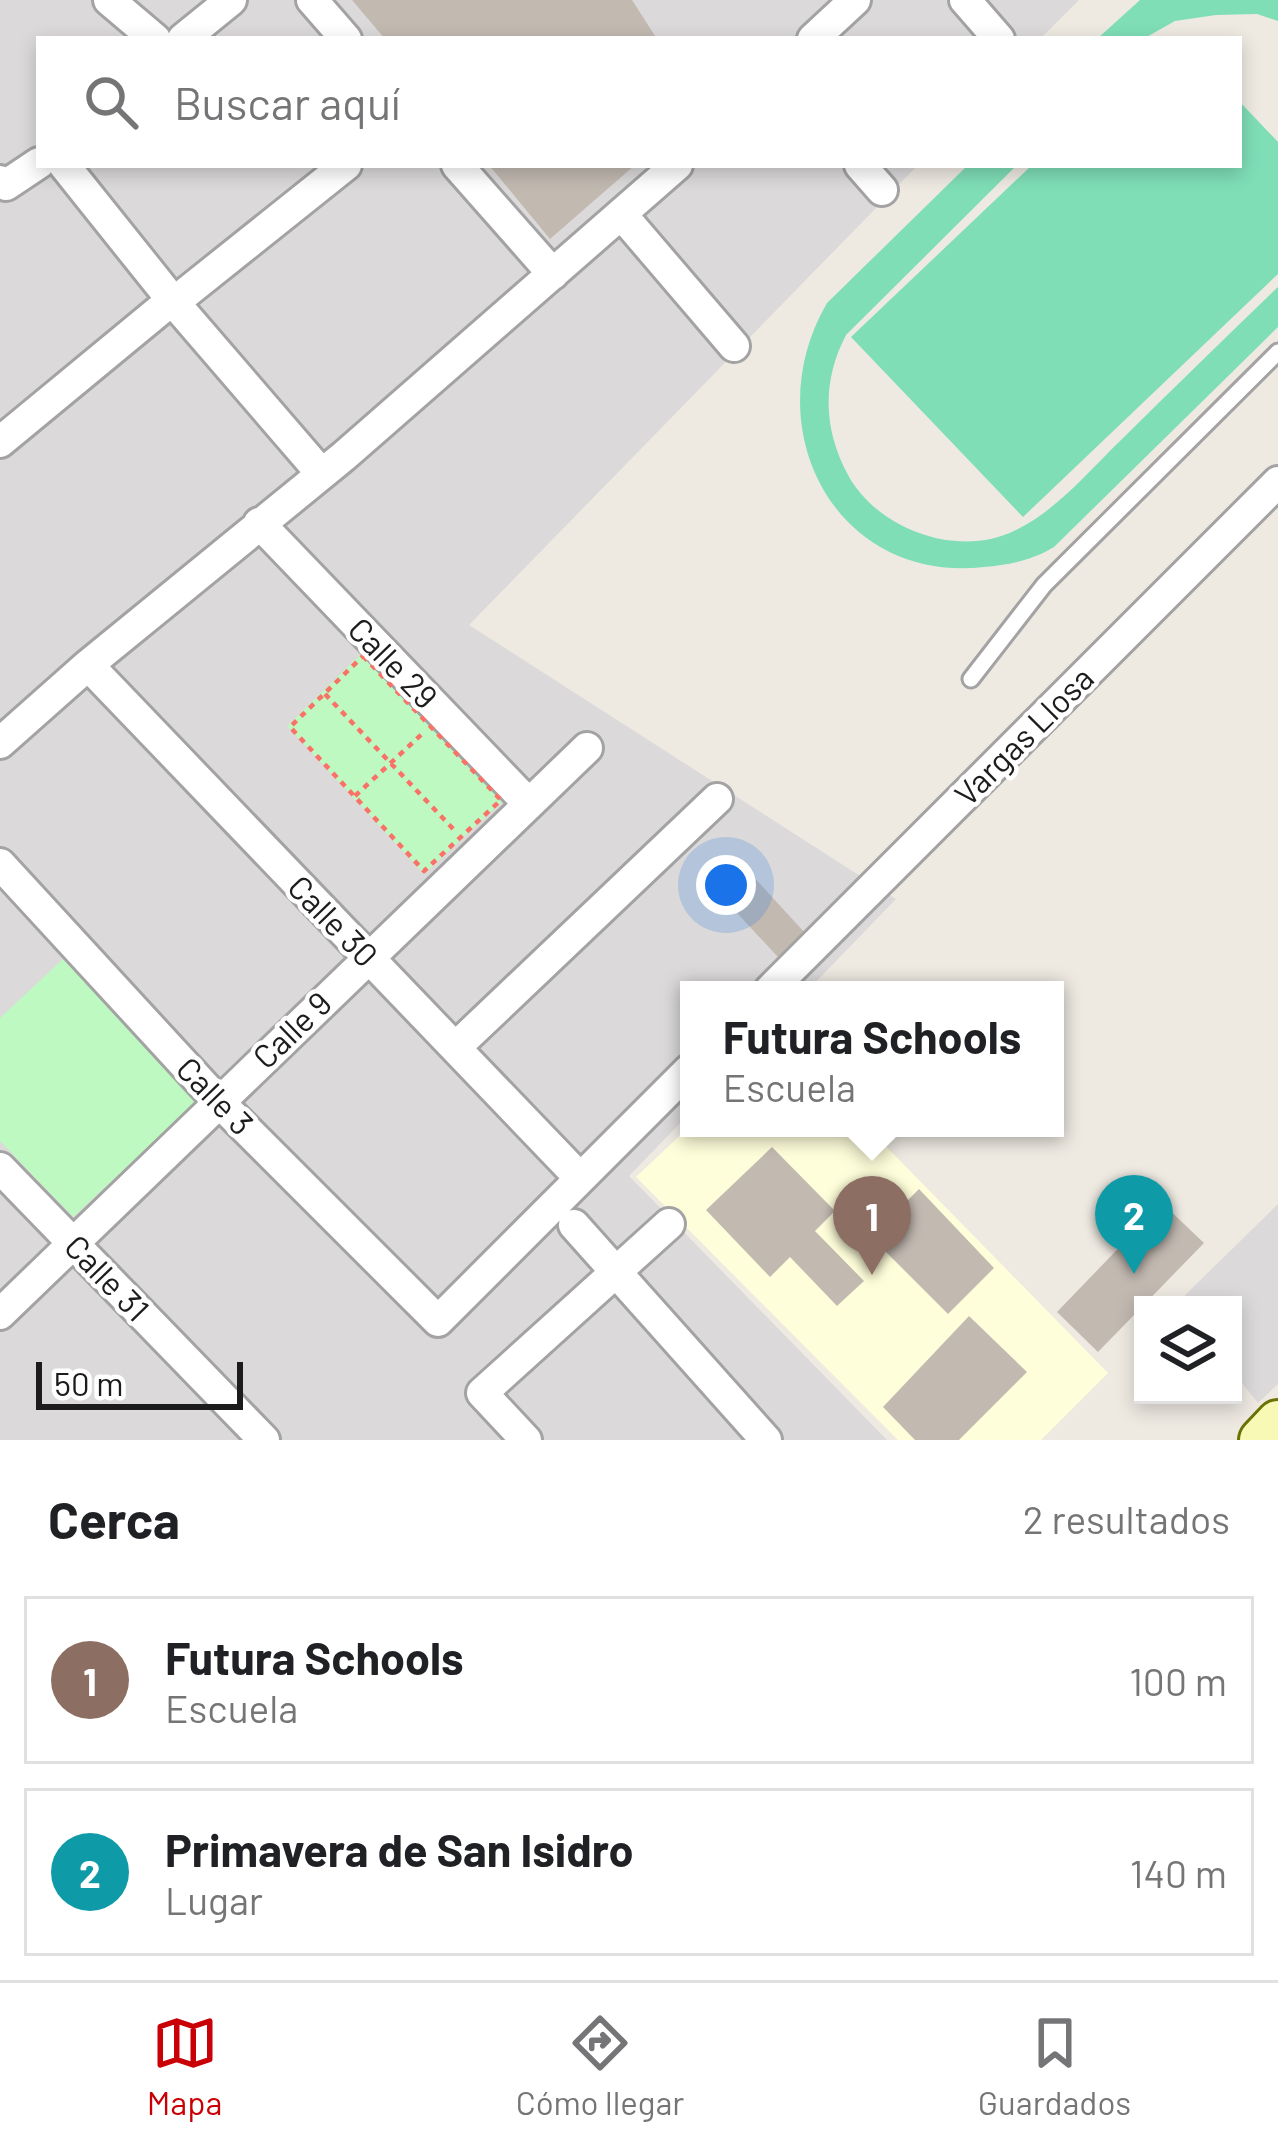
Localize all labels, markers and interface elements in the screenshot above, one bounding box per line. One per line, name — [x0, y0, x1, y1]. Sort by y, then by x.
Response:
search box — [36, 36, 1242, 168]
icon: search — [78, 69, 144, 135]
text: Buscar aquí — [174, 75, 401, 129]
street label: Calle 29 — [341, 609, 447, 716]
street label: Vargas Llosa — [945, 657, 1101, 813]
your location — [696, 855, 756, 915]
street label: Calle 30 — [281, 866, 387, 974]
popup — [680, 981, 1064, 1137]
street label: Calle 9 — [244, 983, 339, 1076]
text: Futura Schools — [723, 1009, 1021, 1063]
street label: Calle 3 — [169, 1048, 262, 1143]
text: Escuela — [723, 1063, 856, 1110]
pin: 2 — [1095, 1175, 1173, 1274]
pin: 1 — [833, 1176, 911, 1275]
street label: Calle 31 — [57, 1226, 158, 1329]
map controls — [1134, 1296, 1242, 1404]
button: layers — [1134, 1296, 1242, 1404]
scale bar — [36, 1356, 243, 1409]
text: 50 m — [54, 1363, 124, 1403]
text: Cerca — [48, 1488, 180, 1549]
text: 2 resultados — [1023, 1495, 1230, 1542]
text: Futura Schools — [165, 1630, 464, 1684]
text: 1 — [83, 1657, 97, 1704]
text: 100 m — [1129, 1657, 1227, 1704]
text: Escuela — [165, 1684, 298, 1731]
text: Primavera de San Isidro — [165, 1822, 634, 1876]
text: 2 — [79, 1849, 101, 1896]
text: 140 m — [1130, 1849, 1227, 1896]
text: Lugar — [165, 1876, 263, 1923]
tab: Mapa — [147, 2010, 222, 2122]
tab: Cómo llegar — [516, 2010, 684, 2122]
tab: Guardados — [978, 2010, 1131, 2122]

